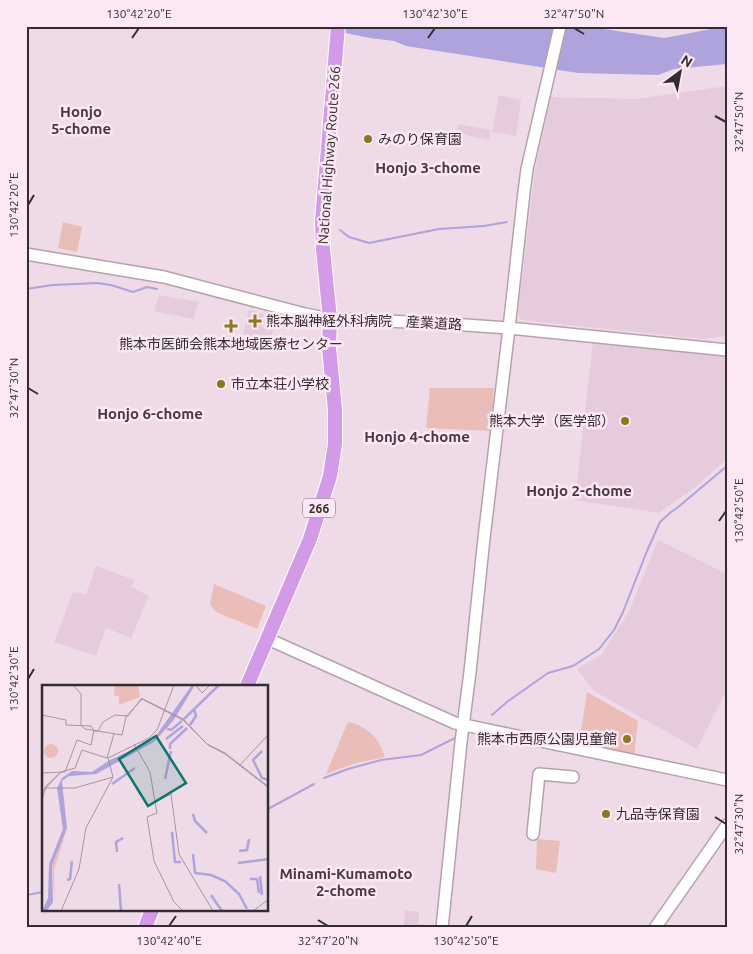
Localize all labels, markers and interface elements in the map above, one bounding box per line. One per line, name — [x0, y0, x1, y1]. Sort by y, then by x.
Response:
text: 130°42'20"E — [106, 7, 172, 20]
text: 130°42'30"E — [402, 7, 468, 20]
text: 32°47'50"N — [544, 7, 604, 20]
north arrow — [656, 48, 706, 98]
text: N — [678, 51, 696, 71]
street label: National Highway Route 266 — [315, 65, 343, 245]
text: 32°47'50"N — [732, 92, 745, 152]
district label: Honjo 5-chome — [51, 103, 111, 137]
place label: みのり保育園 — [378, 131, 462, 147]
marker: みのり保育園 — [362, 133, 374, 145]
district label: Honjo 3-chome — [375, 159, 481, 176]
text: 130°42'20"E — [7, 172, 20, 238]
place label: 熊本脳神経外科病院 — [266, 313, 392, 329]
marker: 熊本脳神経外科病院 — [248, 314, 262, 328]
street label: 産業道路 — [406, 314, 462, 332]
marker: 熊本市医師会熊本地域医療センター — [224, 319, 238, 333]
place label: 熊本市医師会熊本地域医療センター — [119, 336, 343, 352]
text: 32°47'30"N — [7, 358, 20, 418]
place label: 市立本荘小学校 — [231, 376, 329, 392]
marker: 市立本荘小学校 — [215, 378, 227, 390]
district label: Honjo 6-chome — [97, 405, 203, 422]
place label: 熊本大学（医学部） — [489, 413, 615, 429]
marker: 熊本大学（医学部） — [619, 415, 631, 427]
district label: Honjo 4-chome — [364, 428, 470, 445]
text: 130°42'50"E — [732, 478, 745, 544]
district label: Honjo 2-chome — [526, 482, 632, 499]
road number: 266 — [303, 498, 335, 518]
text: 130°42'30"E — [7, 646, 20, 712]
inset map — [42, 685, 269, 912]
place label: 熊本市西原公園児童館 — [477, 731, 617, 747]
marker: 熊本市西原公園児童館 — [621, 733, 633, 745]
text: 32°47'30"N — [732, 794, 745, 854]
place label: 九品寺保育園 — [616, 806, 700, 822]
marker: 九品寺保育園 — [600, 808, 612, 820]
district label: Minami-Kumamoto 2-chome — [279, 865, 413, 899]
text: 130°42'40"E — [136, 934, 202, 947]
text: 32°47'20"N — [298, 934, 358, 947]
text: 130°42'50"E — [433, 934, 499, 947]

